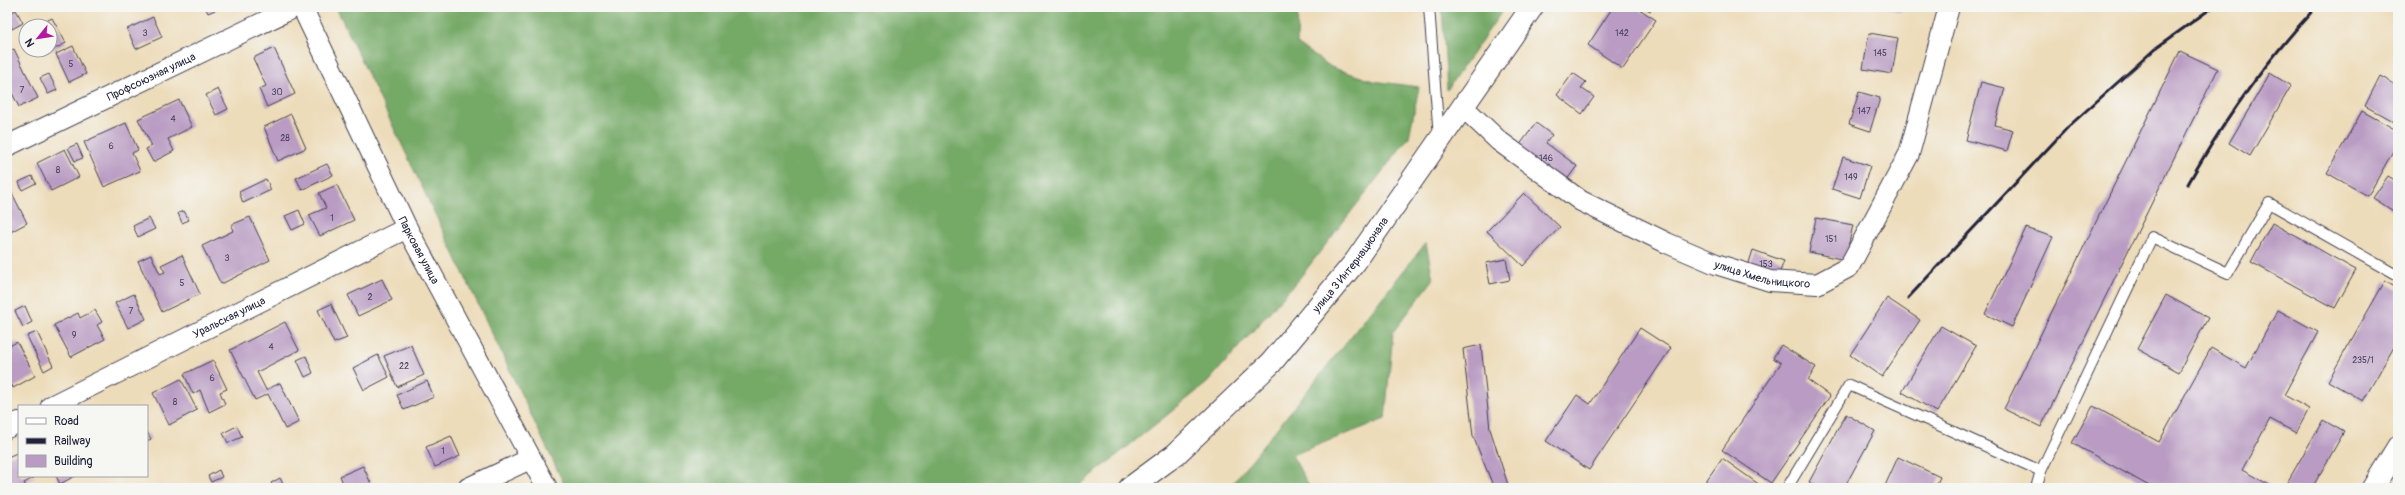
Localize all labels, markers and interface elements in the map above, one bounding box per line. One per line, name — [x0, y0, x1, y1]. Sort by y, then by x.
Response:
north arrow — [18, 18, 58, 58]
house number: 3 — [142, 28, 148, 39]
house number: 142 — [1615, 28, 1629, 39]
text: N — [22, 36, 37, 49]
house number: 145 — [1873, 48, 1887, 59]
street label: Профсоюзная улица — [105, 50, 198, 104]
house number: 5 — [69, 59, 74, 70]
house number: 7 — [20, 85, 25, 96]
house number: 30 — [271, 87, 283, 98]
house number: 147 — [1857, 106, 1871, 117]
house number: 4 — [170, 114, 176, 125]
house number: 28 — [280, 133, 290, 144]
house number: 6 — [108, 141, 114, 152]
house number: 146 — [1539, 153, 1553, 164]
house number: 8 — [56, 165, 61, 176]
house number: 149 — [1844, 172, 1858, 183]
house number: 1 — [330, 213, 334, 224]
street label: Парковая улица — [396, 215, 442, 286]
street label: улица 3 Интернационала — [1309, 215, 1391, 316]
house number: 151 — [1825, 234, 1837, 245]
house number: 3 — [224, 253, 230, 264]
street label: улица Хмельницкого — [1712, 258, 1811, 291]
house number: 153 — [1759, 259, 1773, 270]
house number: 5 — [180, 278, 185, 289]
house number: 2 — [367, 292, 373, 303]
street label: Уральская улица — [191, 294, 268, 341]
house number: 7 — [129, 306, 134, 317]
house number: 9 — [72, 330, 77, 341]
house number: 4 — [268, 342, 274, 353]
house number: 235/1 — [2352, 355, 2374, 366]
house number: 22 — [399, 361, 409, 372]
house number: 6 — [209, 373, 215, 384]
house number: 8 — [173, 397, 178, 408]
legend — [18, 405, 148, 477]
text: Road — [54, 414, 79, 429]
text: Railway — [54, 434, 90, 449]
house number: 1 — [441, 446, 445, 457]
text: Building — [54, 454, 93, 469]

